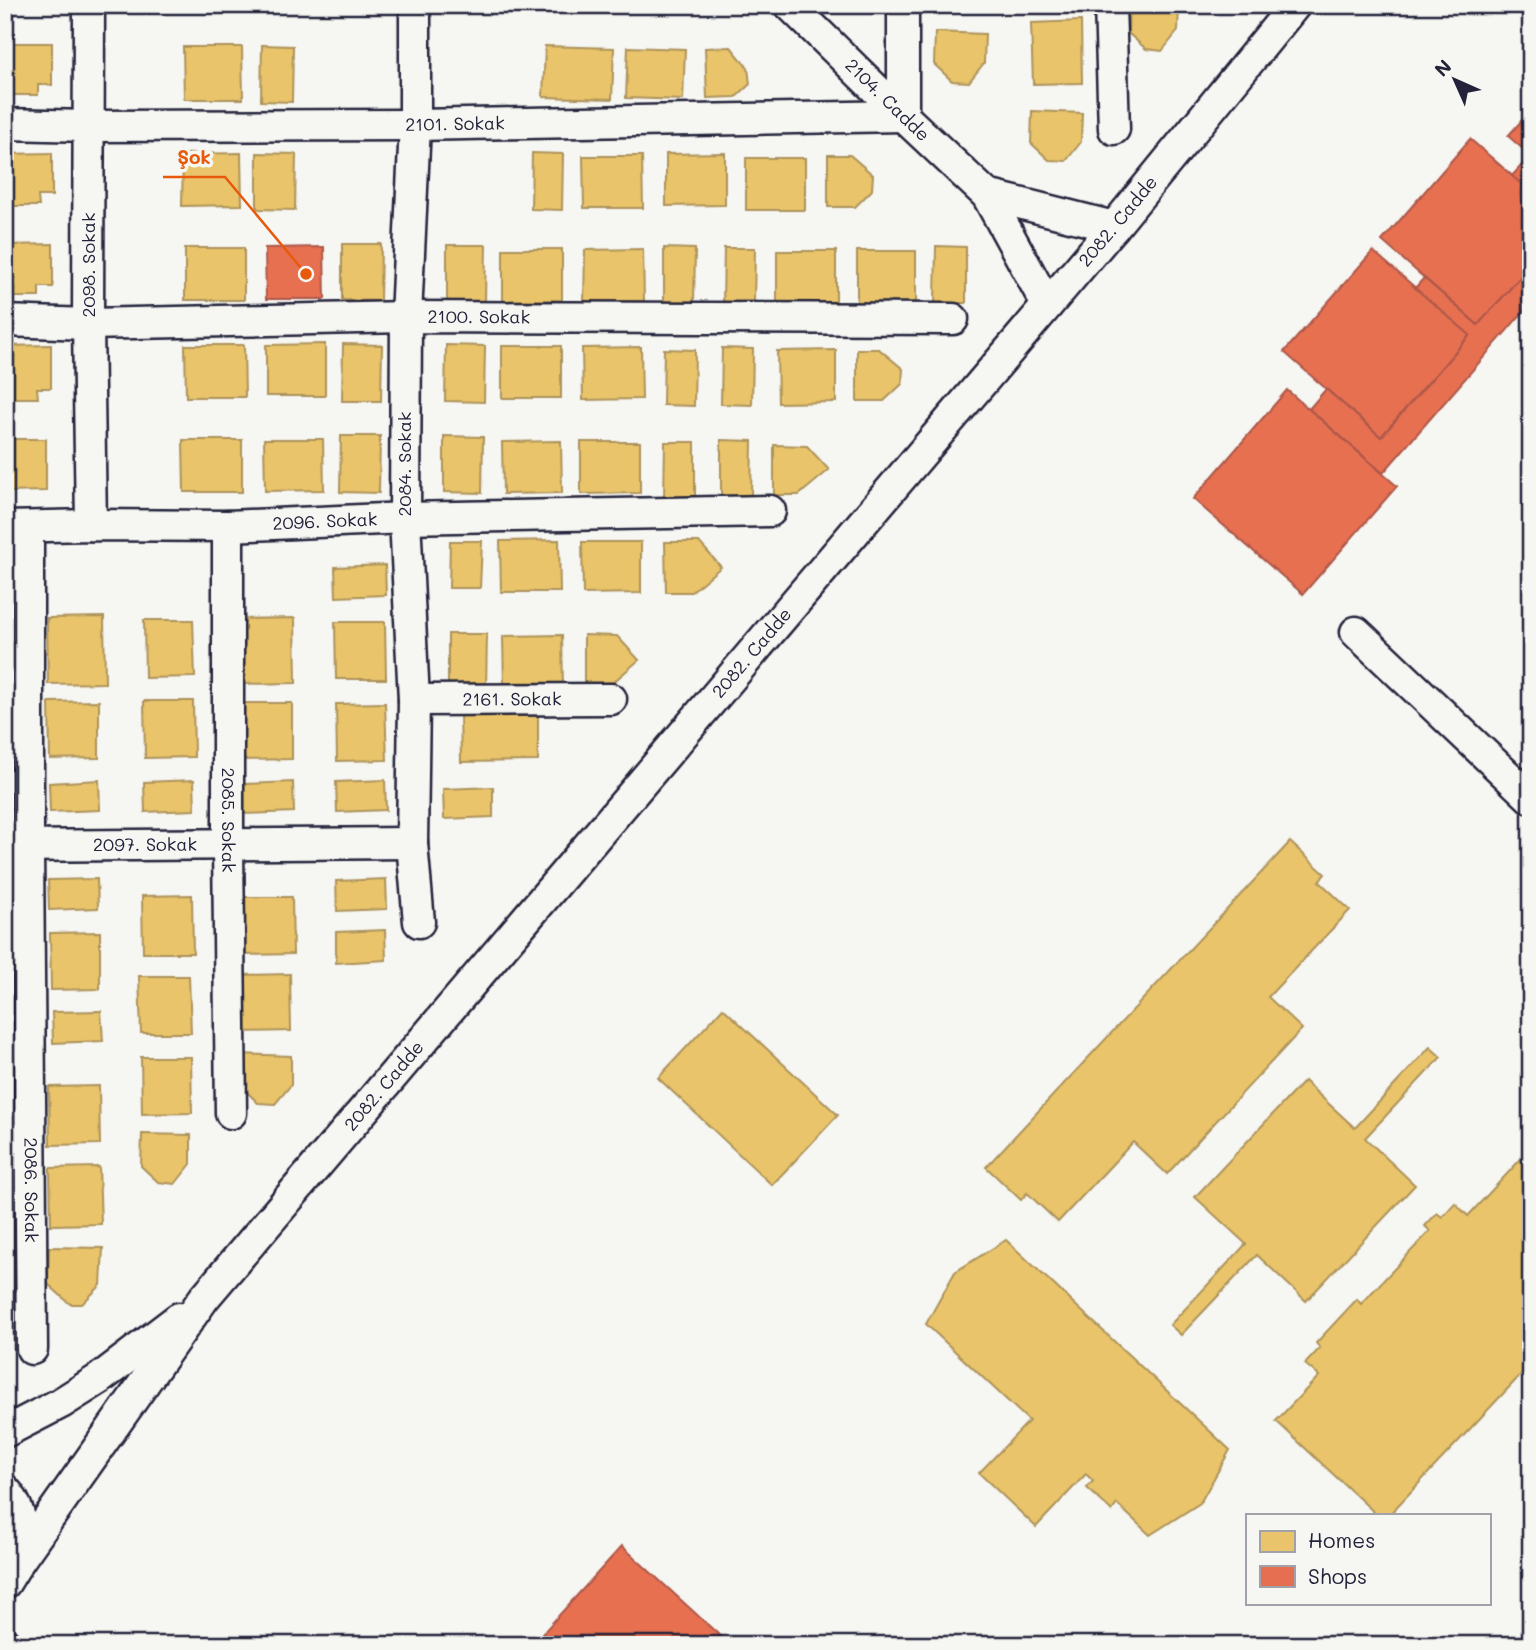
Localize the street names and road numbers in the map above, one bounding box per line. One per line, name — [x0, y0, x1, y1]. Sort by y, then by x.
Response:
street label: 2104. Cadde — [840, 53, 935, 146]
street label: 2101. Sokak — [405, 110, 505, 136]
street label: 2082. Cadde — [1073, 170, 1162, 271]
street label: 2098. Sokak — [76, 213, 100, 317]
street label: 2100. Sokak — [428, 304, 530, 328]
street label: 2084. Sokak — [392, 412, 416, 516]
street label: 2096. Sokak — [272, 506, 378, 535]
street label: 2082. Cadde — [706, 602, 796, 703]
street label: 2161. Sokak — [462, 686, 562, 711]
street label: 2085. Sokak — [217, 768, 241, 873]
street label: 2097. Sokak — [93, 832, 197, 856]
street label: 2082. Cadde — [338, 1035, 429, 1135]
street label: 2086. Sokak — [19, 1137, 44, 1243]

